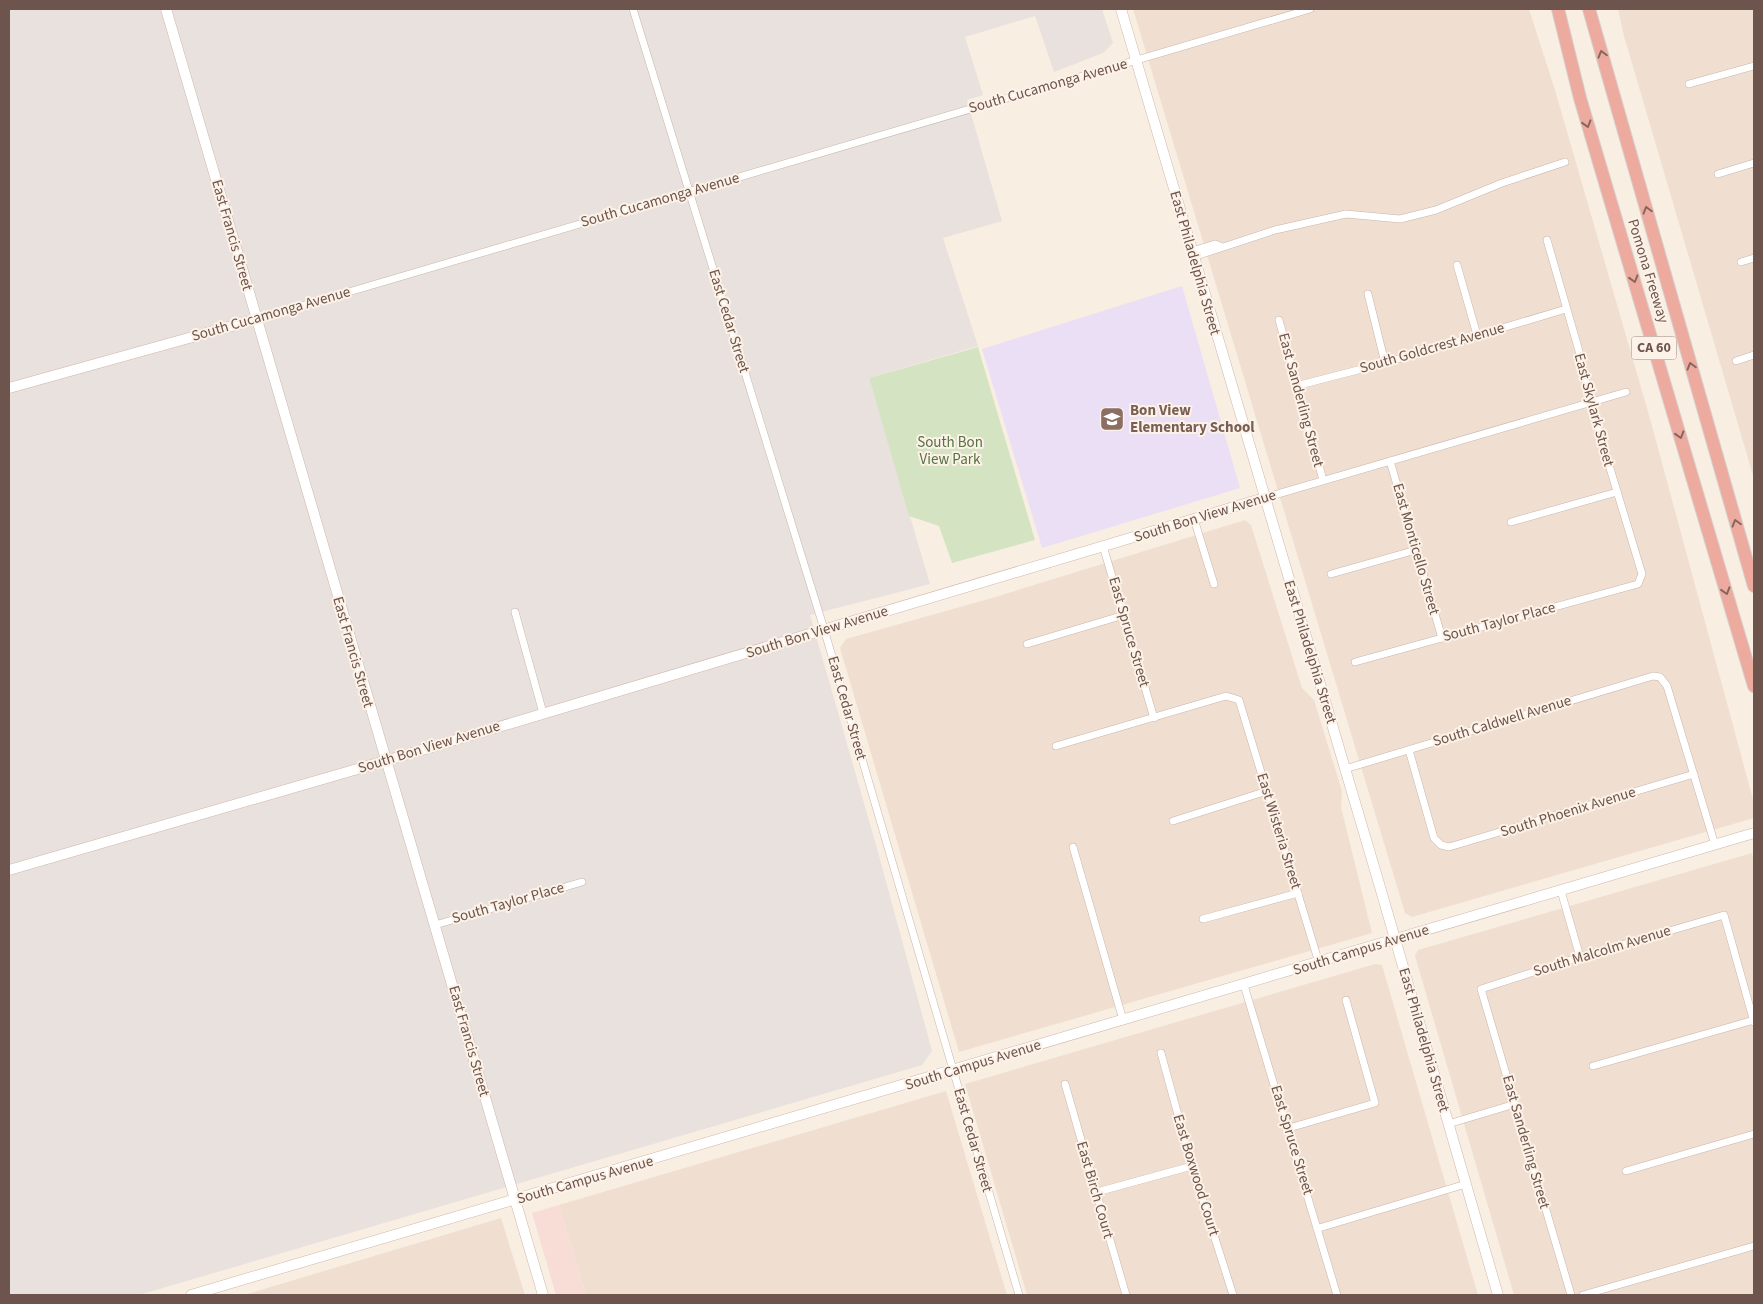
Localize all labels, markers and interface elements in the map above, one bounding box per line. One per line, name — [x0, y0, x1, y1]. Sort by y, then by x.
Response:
one-way arrow — [1598, 50, 1608, 59]
street label: South Cucamonga Avenue — [966, 53, 1130, 119]
one-way arrow — [1582, 119, 1592, 127]
street label: South Cucamonga Avenue — [578, 167, 742, 233]
street label: East Francis Street — [206, 177, 258, 293]
street label: East Philadelphia Street — [1164, 188, 1226, 338]
one-way arrow — [1642, 207, 1652, 215]
street label: Pomona Freeway — [1622, 216, 1674, 326]
street label: East Cedar Street — [703, 267, 755, 375]
one-way arrow — [1628, 275, 1638, 283]
street label: South Cucamonga Avenue — [189, 281, 353, 347]
street label: South Goldcrest Avenue — [1357, 317, 1507, 379]
street label: East Sanderling Street — [1273, 331, 1329, 469]
road number: CA 60 — [1632, 336, 1676, 359]
street label: East Skylark Street — [1569, 351, 1619, 469]
one-way arrow — [1687, 363, 1697, 371]
place label: Bon View Elementary School — [1130, 400, 1255, 438]
school or university icon: Bon View Elementary School — [1099, 406, 1125, 432]
one-way arrow — [1674, 431, 1684, 439]
park label: South Bon View Park — [917, 432, 983, 470]
street label: East Monticello Street — [1387, 481, 1445, 617]
street label: South Bon View Avenue — [1131, 484, 1279, 548]
one-way arrow — [1731, 518, 1742, 527]
street label: East Spruce Street — [1103, 574, 1155, 690]
street label: East Philadelphia Street — [1278, 578, 1342, 726]
one-way arrow — [1721, 586, 1731, 595]
street label: East Francis Street — [327, 594, 379, 710]
street label: South Taylor Place — [1440, 597, 1558, 647]
street label: South Bon View Avenue — [743, 600, 891, 664]
street label: East Cedar Street — [822, 654, 872, 762]
street label: South Caldwell Avenue — [1430, 690, 1574, 752]
street label: South Bon View Avenue — [355, 715, 503, 779]
street label: East Wisteria Street — [1251, 770, 1307, 892]
street label: South Phoenix Avenue — [1498, 781, 1638, 843]
street label: South Taylor Place — [449, 877, 567, 929]
street label: South Campus Avenue — [1290, 919, 1432, 981]
street label: South Malcolm Avenue — [1531, 920, 1673, 982]
street label: East Philadelphia Street — [1393, 965, 1455, 1115]
street label: East Francis Street — [443, 983, 495, 1099]
street label: South Campus Avenue — [902, 1034, 1044, 1096]
street label: East Sanderling Street — [1497, 1073, 1555, 1211]
street label: East Spruce Street — [1265, 1083, 1319, 1197]
street label: East Cedar Street — [948, 1086, 998, 1194]
street label: East Boxwood Court — [1167, 1112, 1225, 1238]
street label: East Birch Court — [1071, 1139, 1119, 1241]
street label: South Campus Avenue — [514, 1150, 656, 1210]

